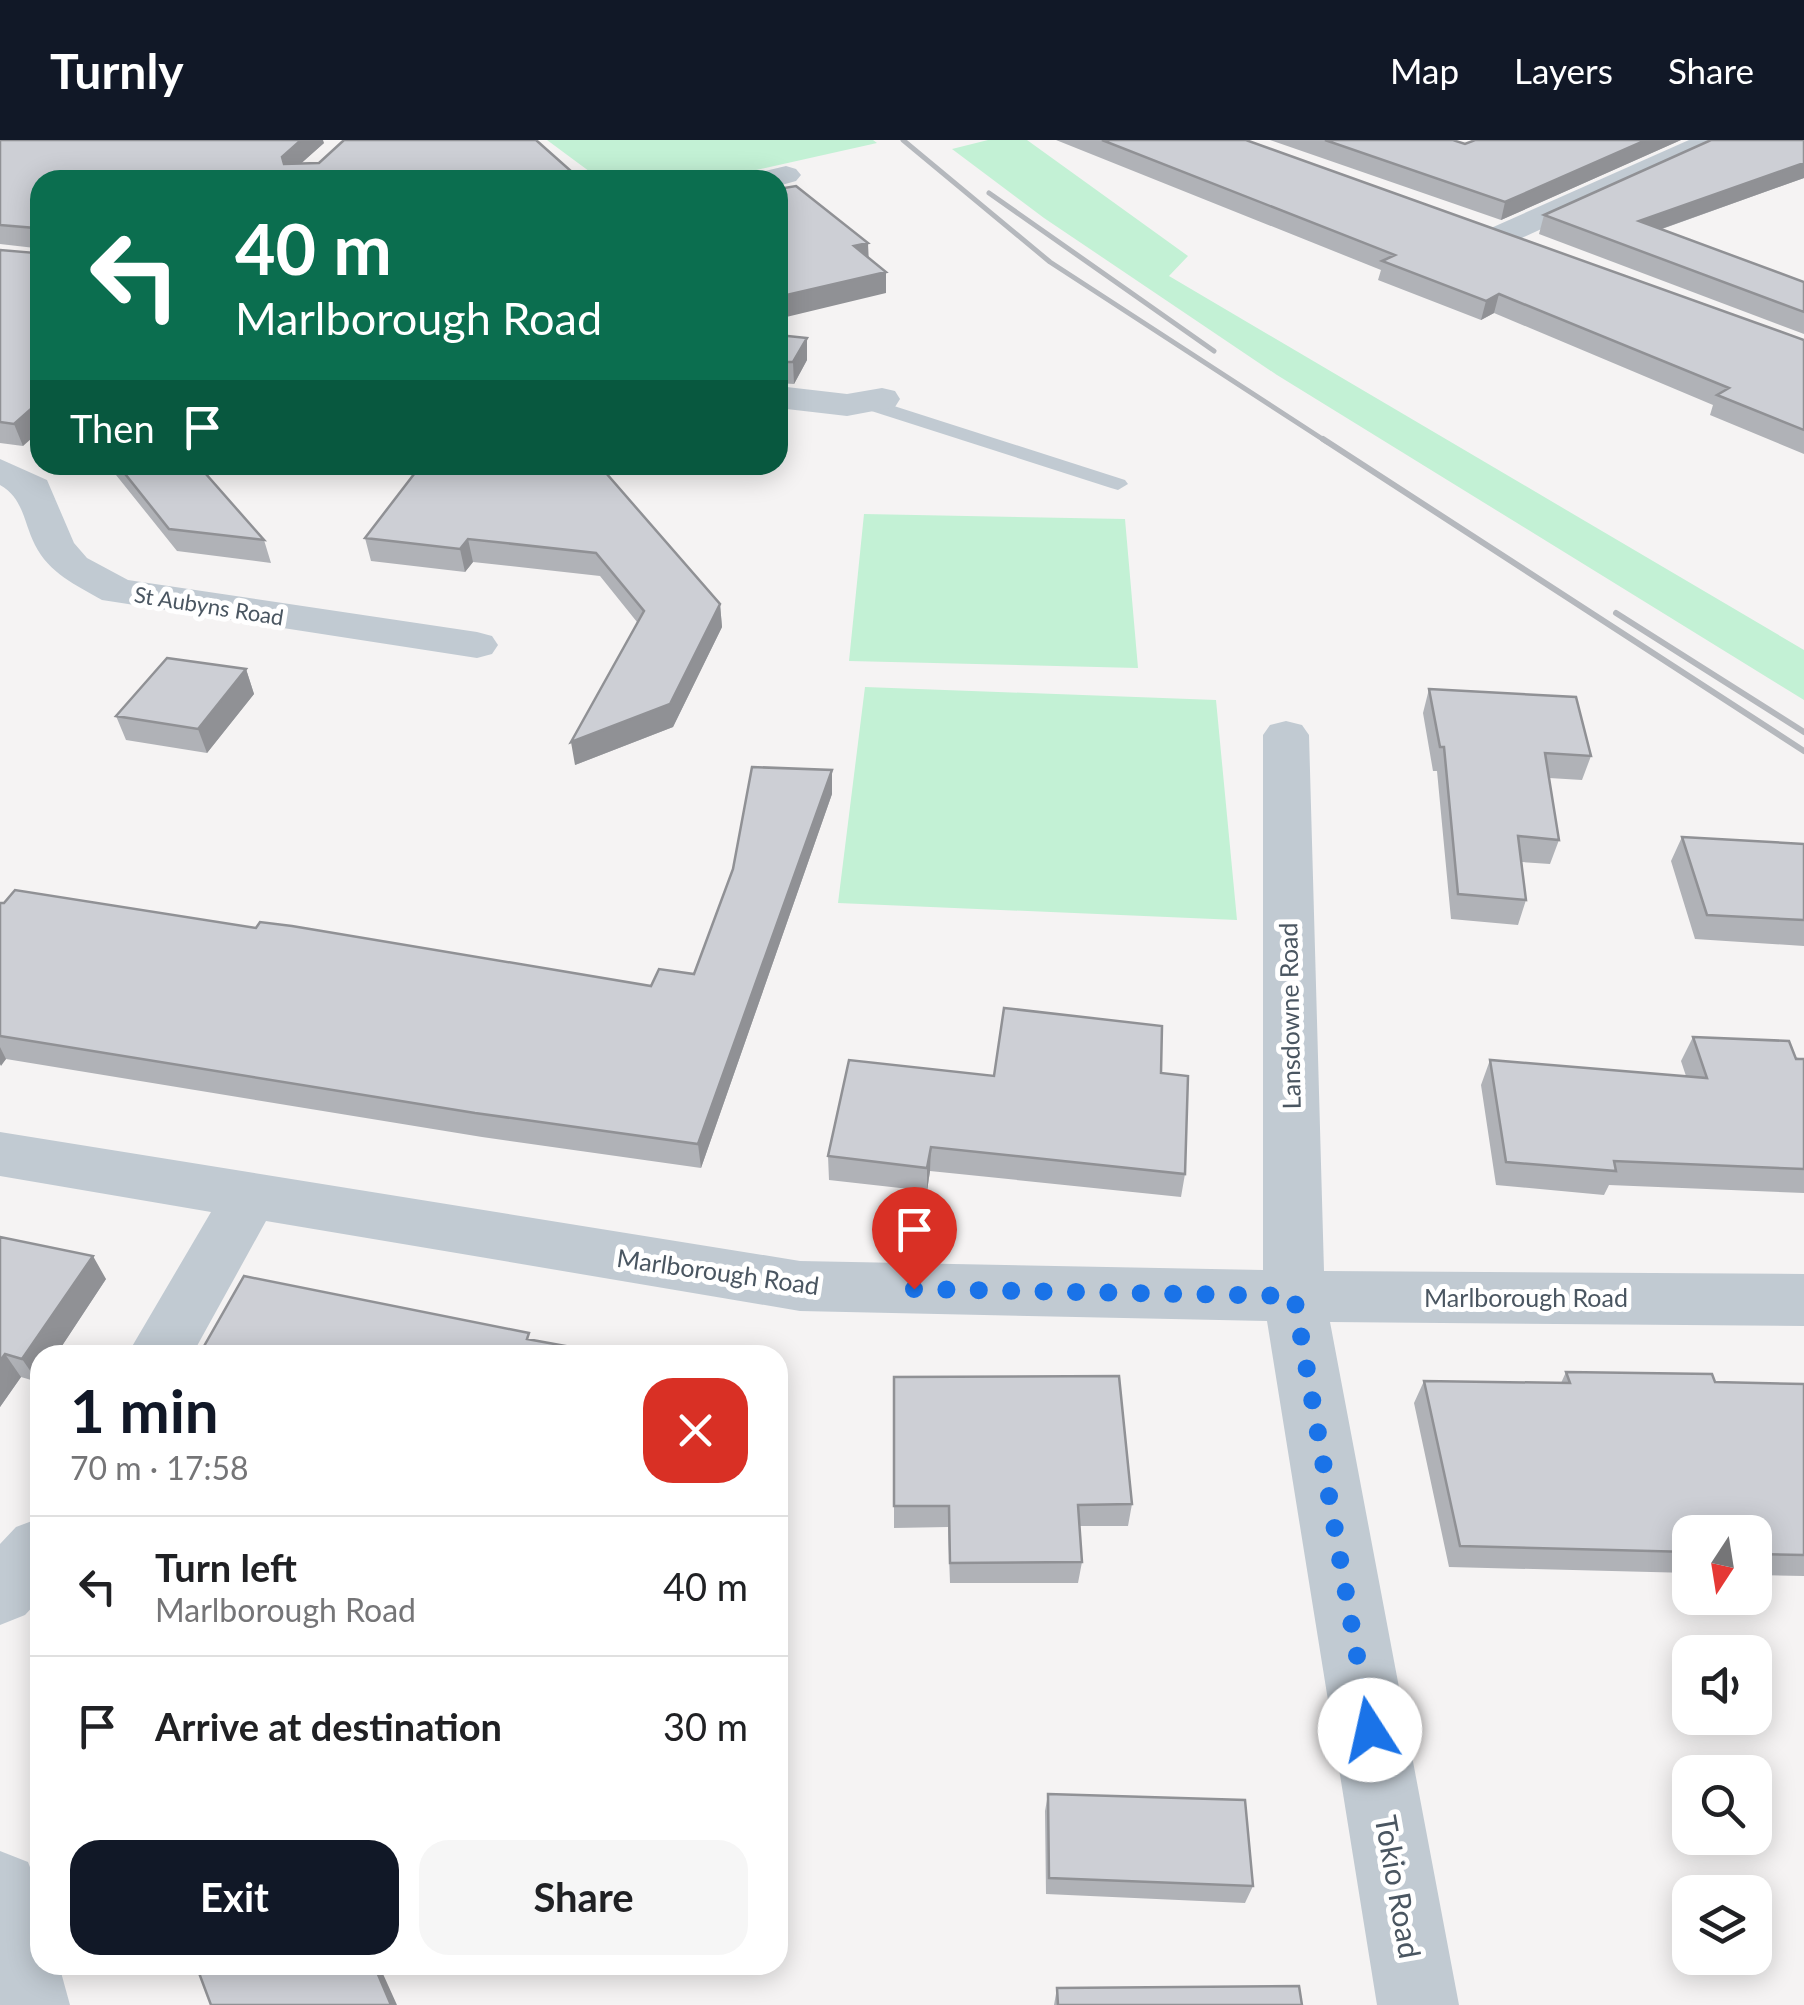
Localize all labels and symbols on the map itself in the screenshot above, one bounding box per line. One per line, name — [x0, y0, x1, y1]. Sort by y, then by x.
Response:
street label: St Aubyns Road — [133, 580, 286, 631]
street label: Lansdowne Road — [1272, 922, 1306, 1110]
pin — [872, 1187, 957, 1290]
street label: Marlborough Road — [615, 1242, 821, 1300]
street label: Marlborough Road — [1424, 1282, 1628, 1312]
north arrow — [1672, 1515, 1772, 1615]
position arrow — [1318, 1678, 1422, 1782]
street label: Tokio Road — [1369, 1812, 1429, 1961]

